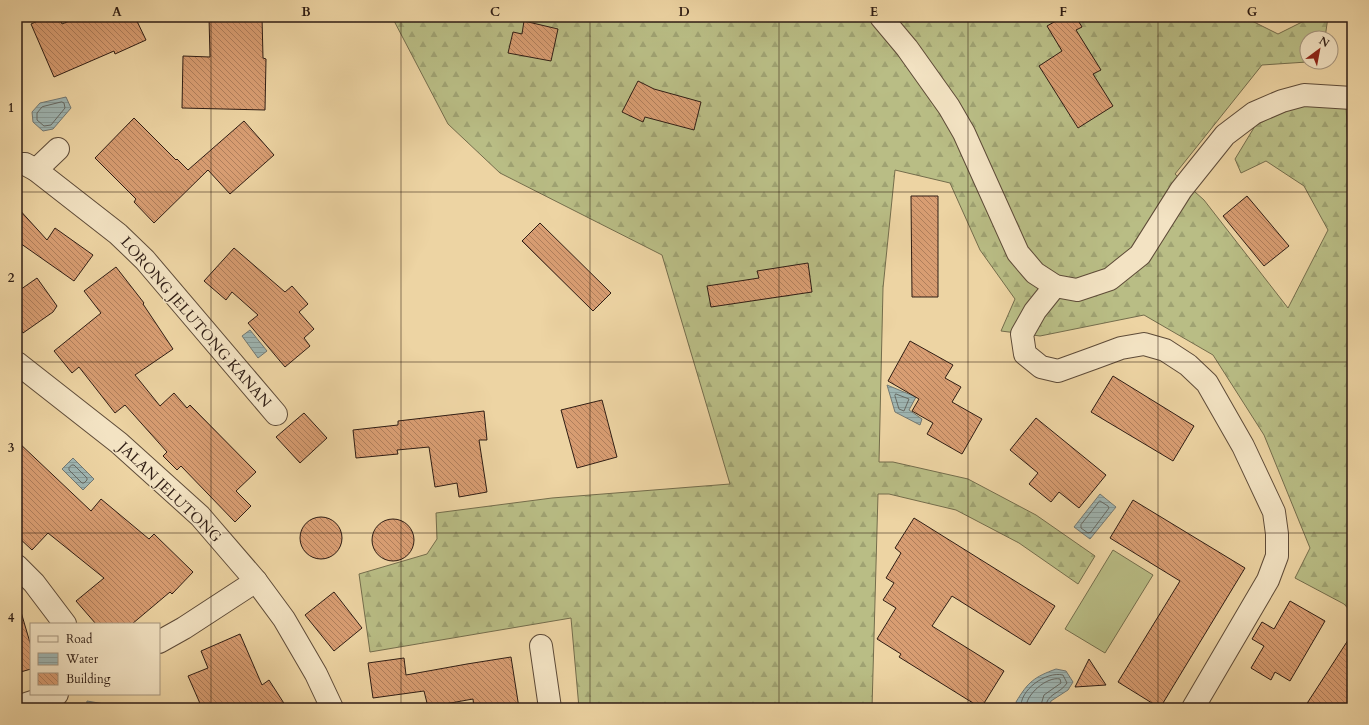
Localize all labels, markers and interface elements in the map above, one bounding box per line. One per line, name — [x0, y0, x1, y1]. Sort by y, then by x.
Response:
text: A — [112, 3, 122, 21]
text: B — [301, 3, 311, 21]
text: C — [490, 3, 500, 21]
text: D — [678, 3, 690, 21]
text: E — [870, 3, 878, 21]
text: F — [1059, 3, 1067, 21]
text: G — [1247, 3, 1258, 21]
north arrow — [1299, 30, 1339, 70]
text: N — [1316, 33, 1332, 51]
text: 1 — [8, 99, 14, 117]
street label: LORONG JELUTONG KANAN — [116, 232, 276, 412]
text: 2 — [8, 269, 15, 287]
street label: JALAN JELUTONG — [112, 436, 226, 547]
text: 3 — [8, 439, 15, 457]
text: 4 — [8, 609, 15, 627]
legend — [30, 623, 160, 695]
text: Road — [66, 631, 93, 647]
text: Water — [65, 651, 99, 667]
text: Building — [66, 671, 111, 687]

